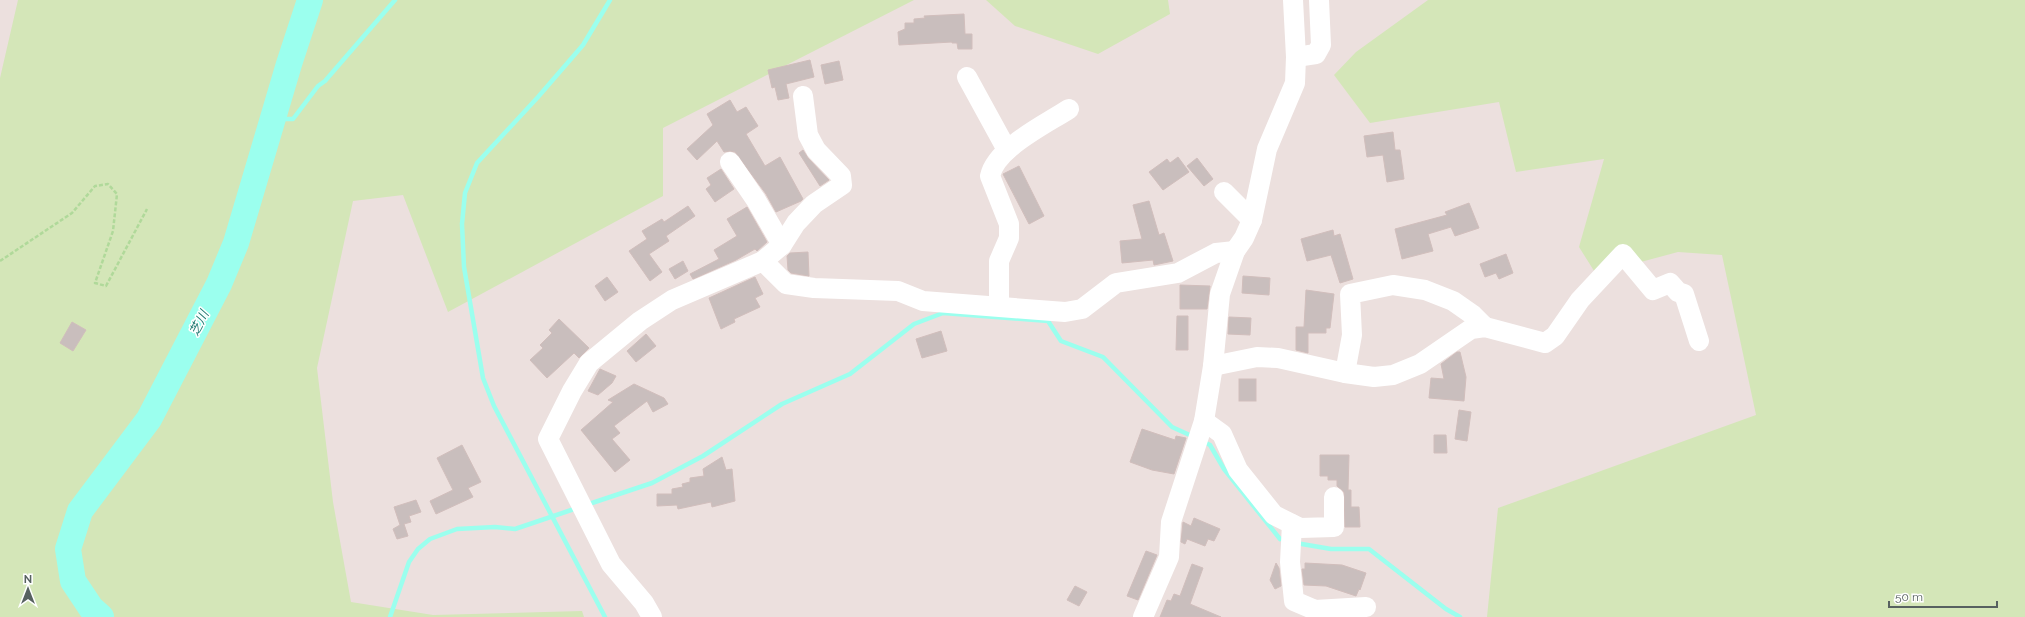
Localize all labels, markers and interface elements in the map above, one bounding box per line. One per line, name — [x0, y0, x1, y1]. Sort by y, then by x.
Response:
water label: 芝川 — [186, 306, 212, 338]
north arrow — [8, 569, 48, 609]
text: N — [24, 573, 32, 586]
scale bar — [1889, 583, 1997, 609]
text: 50 m — [1895, 590, 1923, 604]

